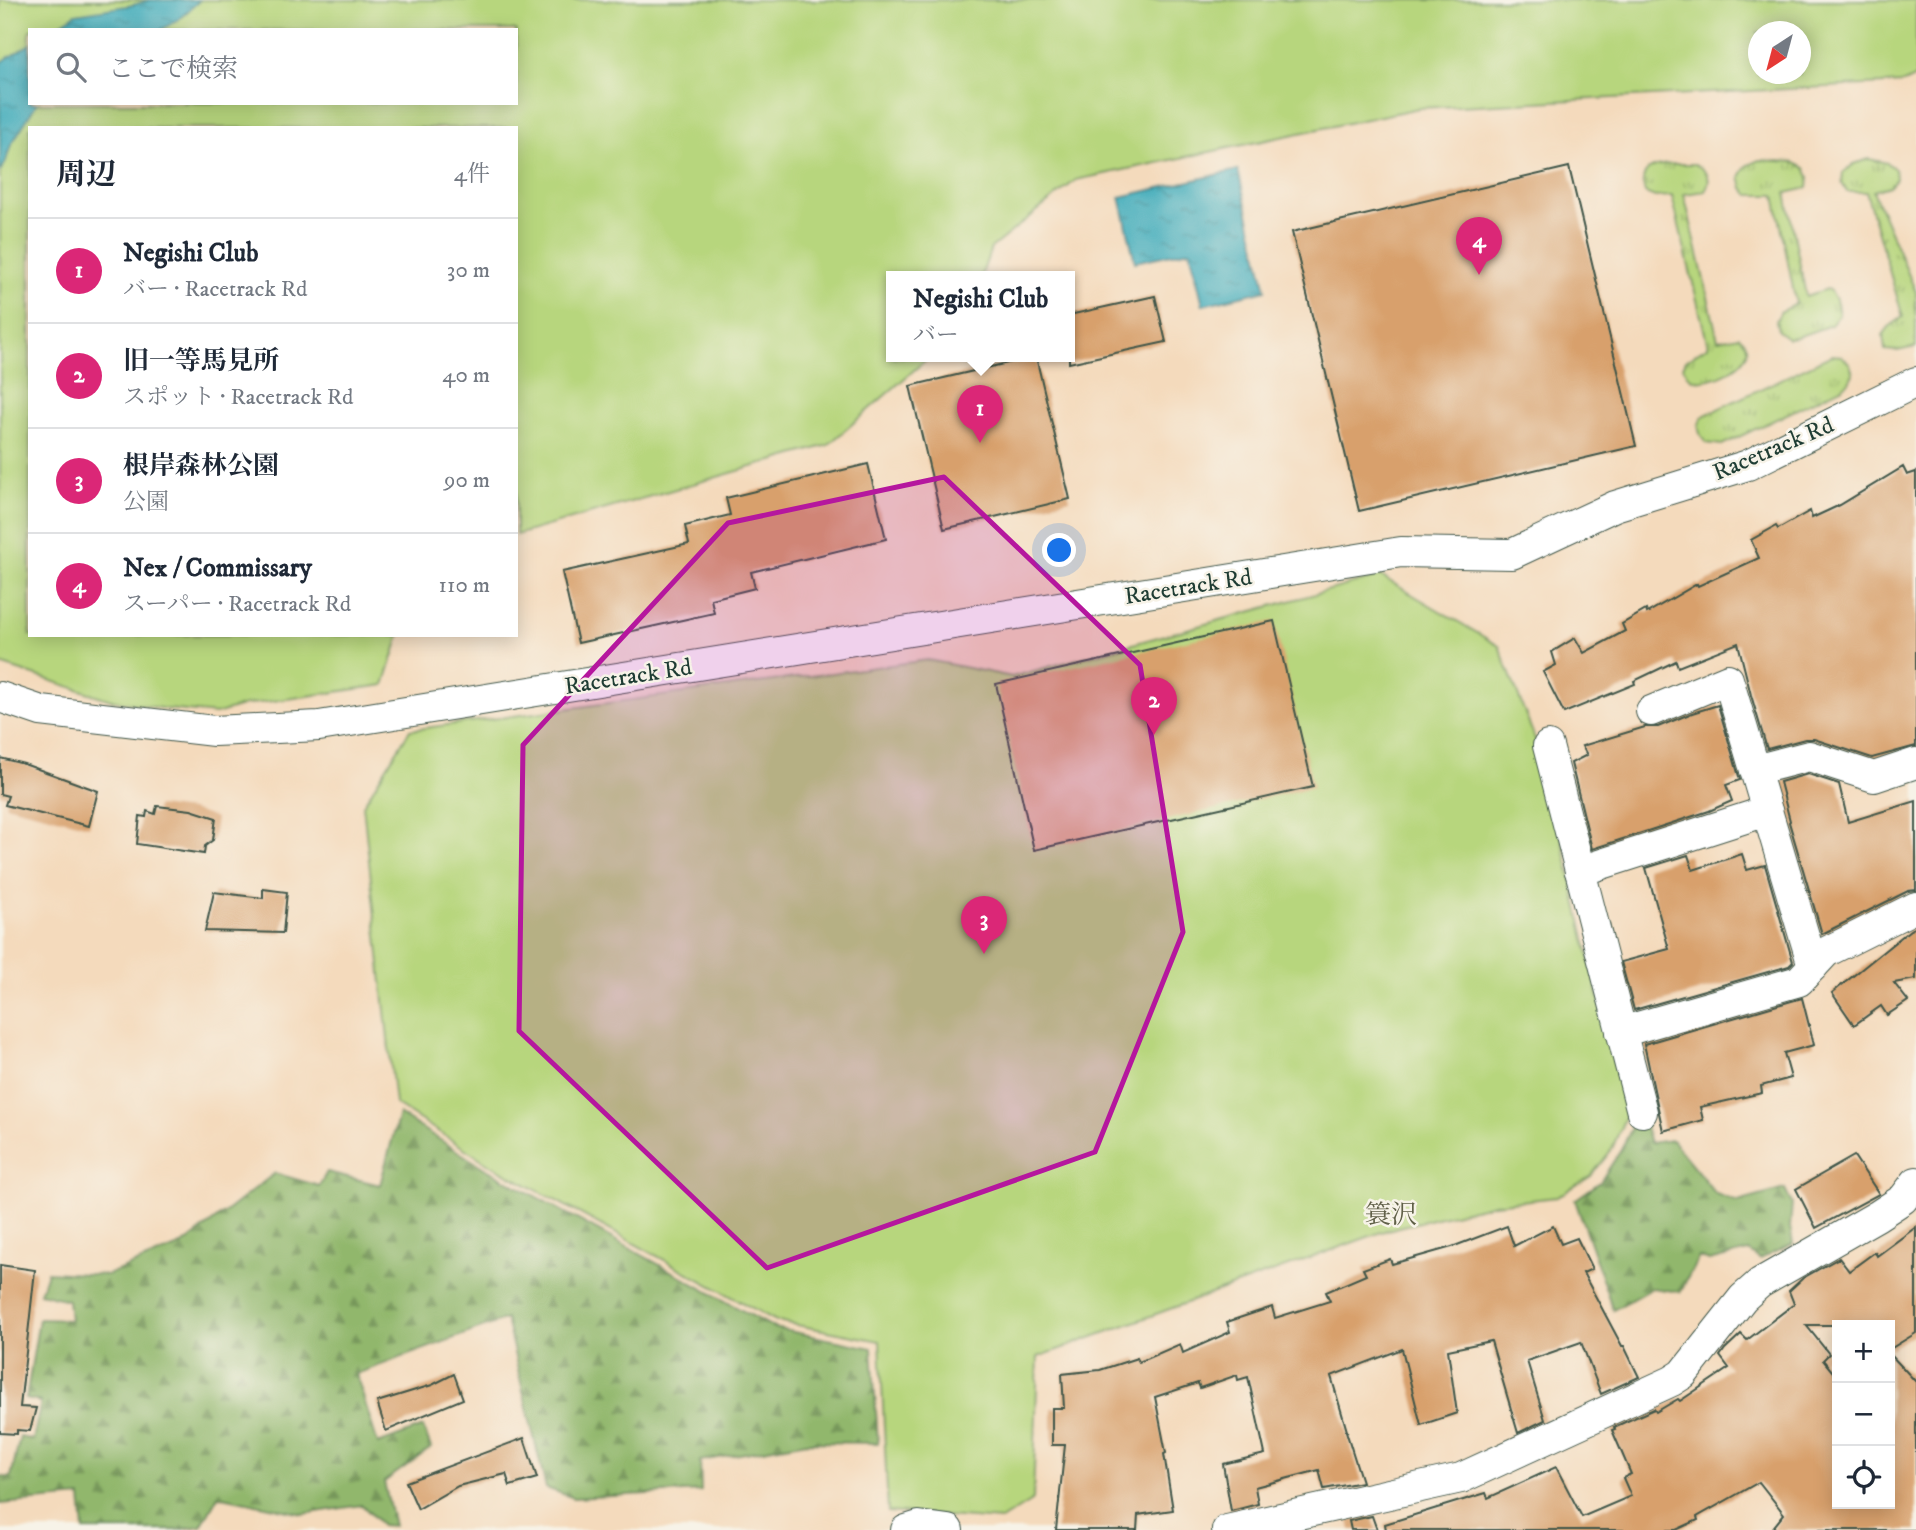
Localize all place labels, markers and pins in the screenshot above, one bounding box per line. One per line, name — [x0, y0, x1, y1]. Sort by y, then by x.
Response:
pin: 4 — [1456, 217, 1502, 275]
pin: 1 — [957, 385, 1003, 443]
pin: 2 — [1131, 677, 1177, 735]
pin: 3 — [961, 896, 1007, 954]

